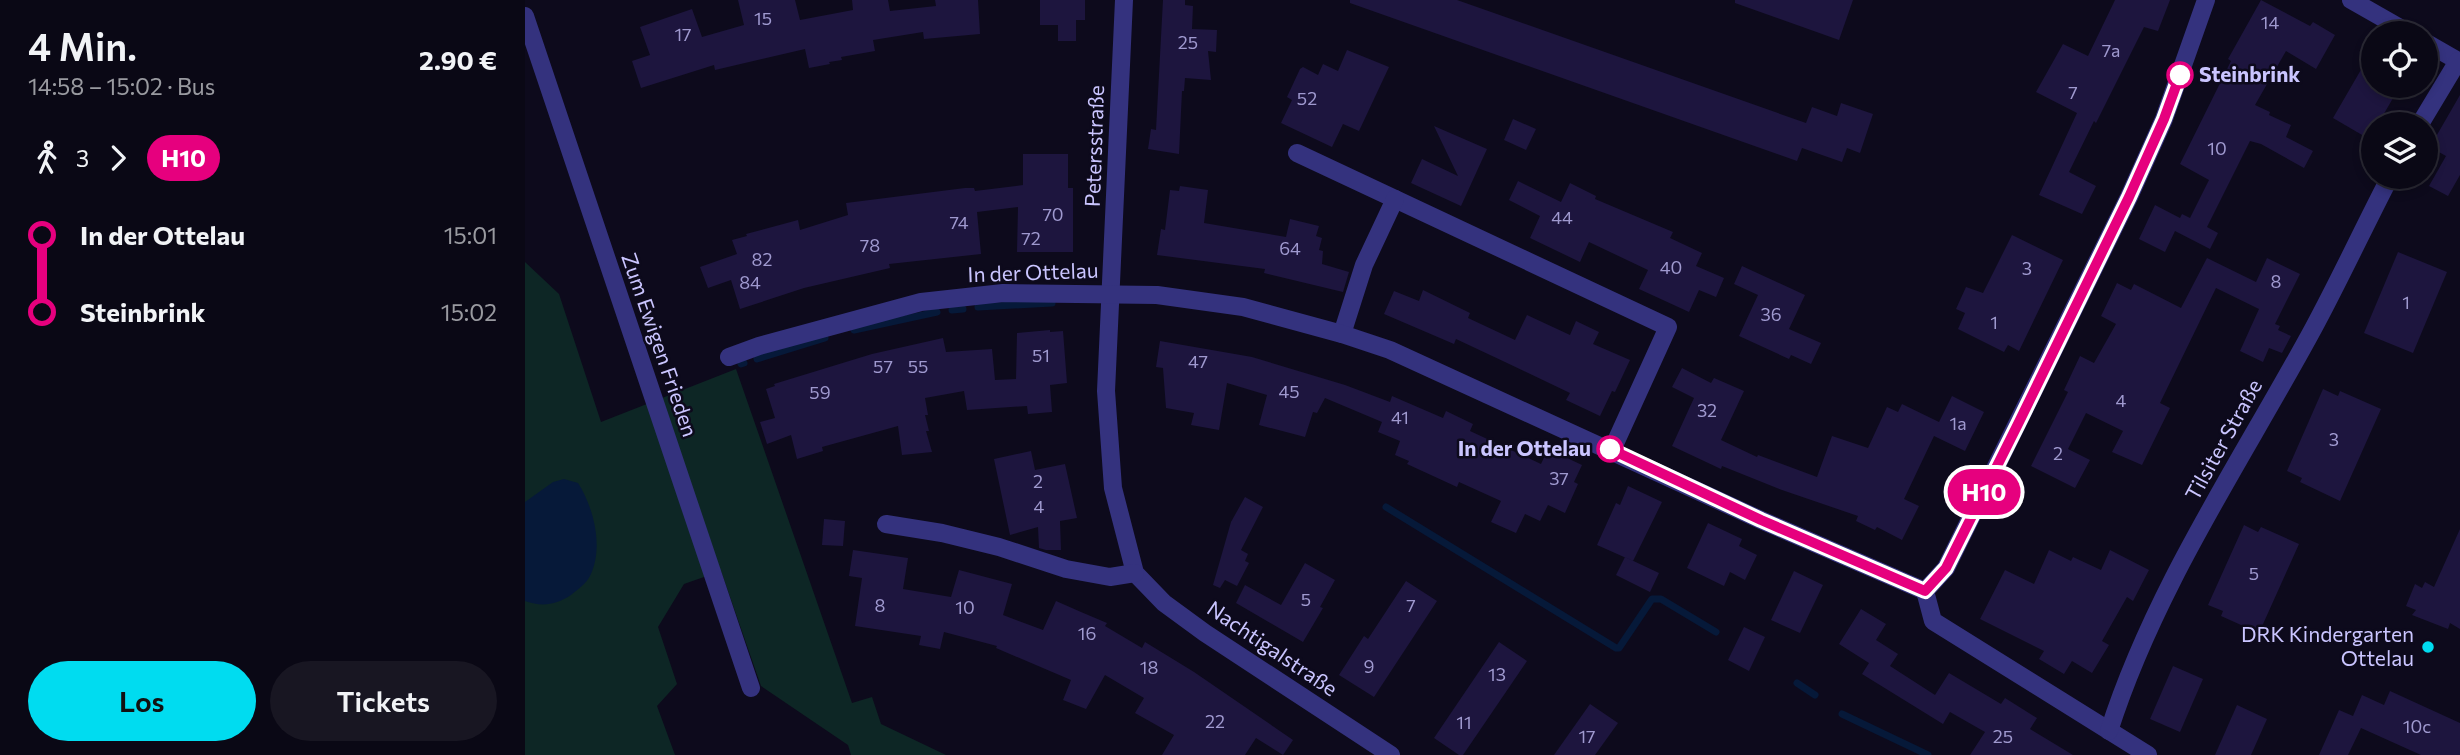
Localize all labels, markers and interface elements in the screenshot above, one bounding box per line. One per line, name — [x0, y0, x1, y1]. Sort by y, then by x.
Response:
house number: 15 — [754, 7, 772, 29]
house number: 14 — [2261, 11, 2279, 33]
map controls — [2361, 21, 2438, 189]
button: locate — [2361, 21, 2438, 98]
text: 4 Min. — [28, 22, 137, 69]
house number: 17 — [674, 23, 692, 45]
house number: 25 — [1178, 31, 1198, 53]
house number: 7a — [2102, 39, 2120, 61]
text: 2.90 € — [419, 44, 497, 75]
place label: Steinbrink — [2199, 61, 2300, 86]
marker: Steinbrink — [2167, 62, 2193, 88]
text: 14:58 – 15:02 · Bus — [28, 72, 215, 100]
house number: 7 — [2068, 81, 2078, 103]
street label: Petersstraße — [1079, 85, 1108, 207]
house number: 52 — [1297, 87, 1317, 109]
button: layers — [2361, 112, 2438, 189]
house number: 10 — [2207, 137, 2227, 159]
icon: walk — [28, 139, 66, 177]
icon: forward — [99, 139, 137, 177]
text: H10 — [161, 143, 206, 172]
text: 3 — [76, 144, 89, 172]
house number: 70 — [1042, 203, 1064, 225]
house number: 44 — [1551, 206, 1573, 228]
house number: 74 — [949, 211, 969, 233]
text: In der Ottelau — [80, 219, 245, 250]
text: 15:01 — [444, 221, 497, 249]
house number: 72 — [1021, 227, 1041, 249]
house number: 78 — [860, 234, 880, 256]
house number: 64 — [1279, 237, 1301, 259]
house number: 82 — [752, 248, 772, 270]
street label: Zum Ewigen Frieden — [617, 249, 704, 440]
house number: 40 — [1660, 256, 1682, 278]
street label: In der Ottelau — [967, 257, 1099, 286]
house number: 3 — [2022, 257, 2032, 279]
house number: 8 — [2271, 270, 2282, 292]
house number: 84 — [739, 271, 761, 293]
house number: 1 — [2402, 291, 2410, 313]
text: Steinbrink — [80, 296, 206, 327]
text: 15:02 — [441, 298, 497, 326]
house number: 36 — [1760, 303, 1782, 325]
house number: 1 — [1990, 311, 1998, 333]
house number: 51 — [1032, 344, 1050, 366]
house number: 47 — [1188, 350, 1208, 372]
house number: 57 — [873, 355, 893, 377]
house number: 55 — [908, 355, 928, 377]
street label: Tilsiter Straße — [2179, 374, 2266, 504]
house number: 45 — [1278, 380, 1300, 402]
house number: 59 — [809, 381, 831, 403]
house number: 4 — [2116, 389, 2127, 411]
house number: 32 — [1697, 399, 1717, 421]
house number: 41 — [1391, 406, 1409, 428]
house number: 1a — [1949, 412, 1967, 434]
house number: 3 — [2329, 428, 2339, 450]
place label: In der Ottelau — [1458, 435, 1591, 460]
marker: In der Ottelau — [1597, 436, 1623, 462]
house number: 2 — [2053, 442, 2063, 464]
house number: 37 — [1549, 467, 1569, 489]
line badge: H10 — [1944, 469, 2024, 515]
house number: 2 — [1033, 470, 1043, 492]
text: H10 — [1962, 477, 2006, 506]
house number: 4 — [1034, 495, 1045, 517]
house number: 5 — [2249, 562, 2259, 584]
house number: 5 — [1301, 588, 1311, 610]
house number: 8 — [875, 594, 886, 616]
house number: 7 — [1406, 594, 1416, 616]
street label: Nachtigalstraße — [1203, 595, 1343, 701]
house number: 10 — [955, 596, 975, 618]
place label: DRK Kindergarten Ottelau — [2241, 621, 2414, 670]
house number: 16 — [1078, 622, 1096, 644]
marker: DRK Kindergarten Ottelau — [2420, 639, 2436, 655]
house number: 9 — [1364, 655, 1374, 677]
house number: 18 — [1140, 656, 1158, 678]
button: Los — [28, 661, 256, 741]
button: Tickets — [270, 661, 497, 741]
house number: 13 — [1488, 663, 1506, 685]
house number: 22 — [1205, 710, 1225, 732]
house number: 11 — [1456, 711, 1472, 733]
house number: 10c — [2403, 715, 2431, 737]
house number: 17 — [1578, 725, 1596, 747]
house number: 25 — [1993, 725, 2013, 747]

